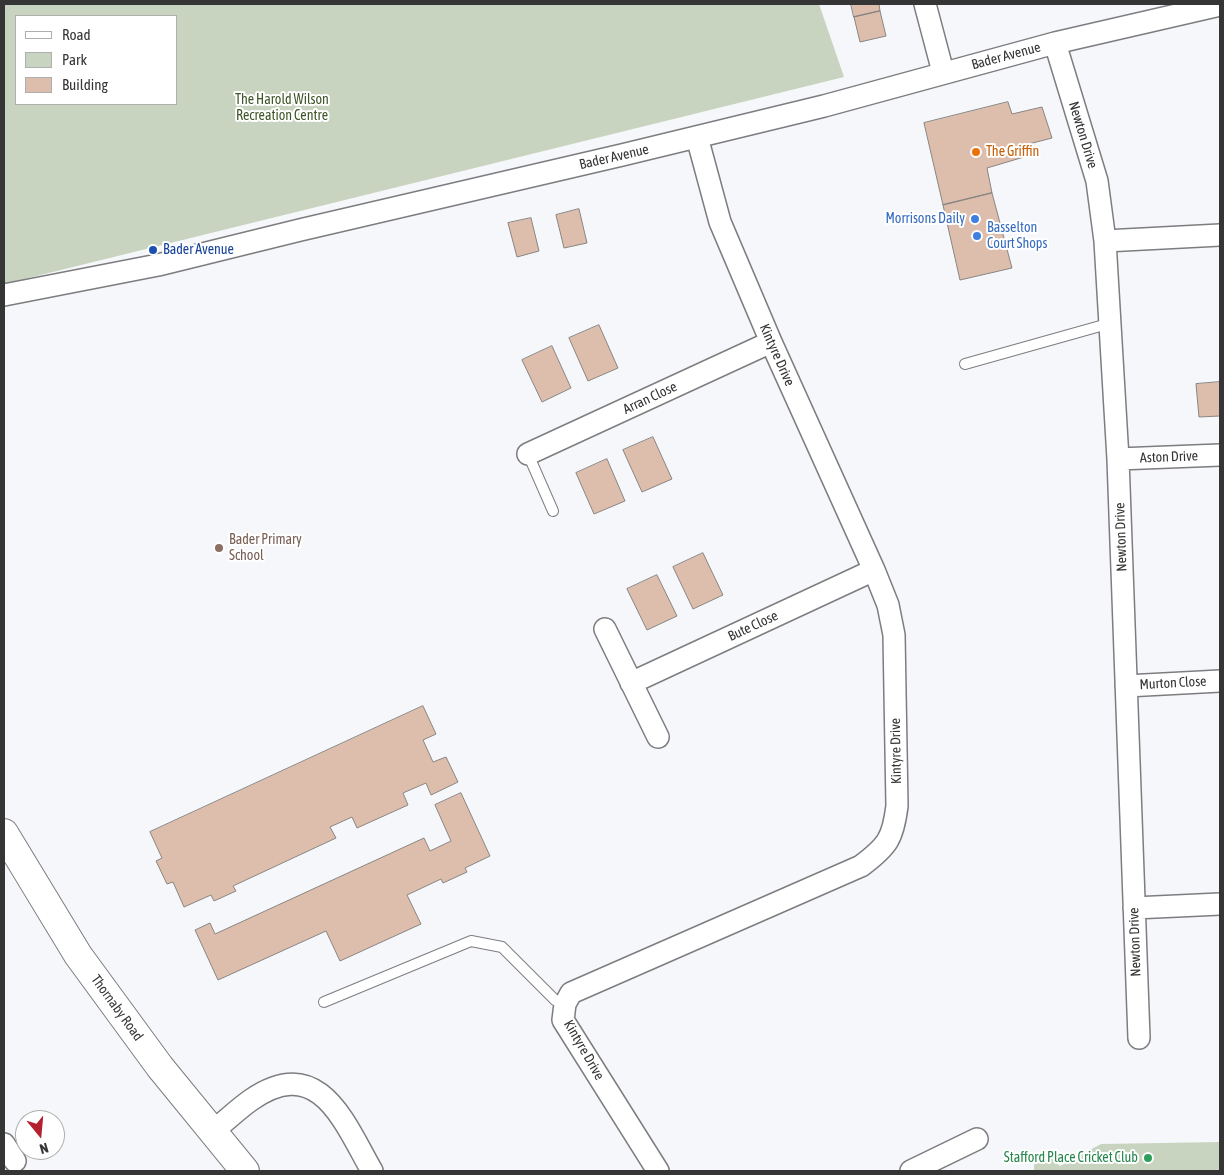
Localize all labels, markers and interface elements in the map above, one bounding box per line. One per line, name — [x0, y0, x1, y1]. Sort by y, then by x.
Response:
legend — [15, 15, 178, 105]
text: Road — [62, 26, 91, 43]
street label: Bader Avenue — [970, 39, 1042, 73]
text: Park — [62, 51, 87, 68]
text: Building — [62, 76, 108, 93]
park label: The Harold Wilson Recreation Centre — [235, 92, 329, 124]
street label: Newton Drive — [1065, 99, 1101, 171]
street label: Bader Avenue — [578, 141, 650, 173]
place label: The Griffin — [986, 144, 1039, 160]
marker: The Griffin — [970, 146, 982, 158]
place label: Morrisons Daily — [885, 211, 965, 227]
marker: Morrisons Daily — [969, 213, 981, 225]
place label: Basselton Court Shops — [987, 220, 1047, 252]
marker: Basselton Court Shops — [971, 230, 983, 242]
place label: Bader Avenue — [163, 242, 234, 258]
marker: Bader Avenue — [147, 244, 159, 256]
street label: Kintyre Drive — [756, 321, 798, 389]
street label: Arran Close — [620, 378, 680, 418]
street label: Aston Drive — [1140, 448, 1198, 466]
street label: Newton Drive — [1111, 502, 1131, 572]
place label: Bader Primary School — [229, 532, 302, 564]
marker: Bader Primary School — [213, 542, 225, 554]
street label: Bute Close — [725, 607, 781, 645]
street label: Murton Close — [1139, 673, 1207, 693]
street label: Kintyre Drive — [887, 718, 905, 784]
street label: Newton Drive — [1125, 907, 1145, 977]
street label: Thornaby Road — [87, 972, 147, 1044]
street label: Kintyre Drive — [560, 1017, 608, 1083]
north arrow — [15, 1110, 65, 1160]
text: N — [38, 1140, 50, 1157]
place label: Stafford Place Cricket Club — [1004, 1150, 1138, 1166]
marker: Stafford Place Cricket Club — [1142, 1152, 1154, 1164]

